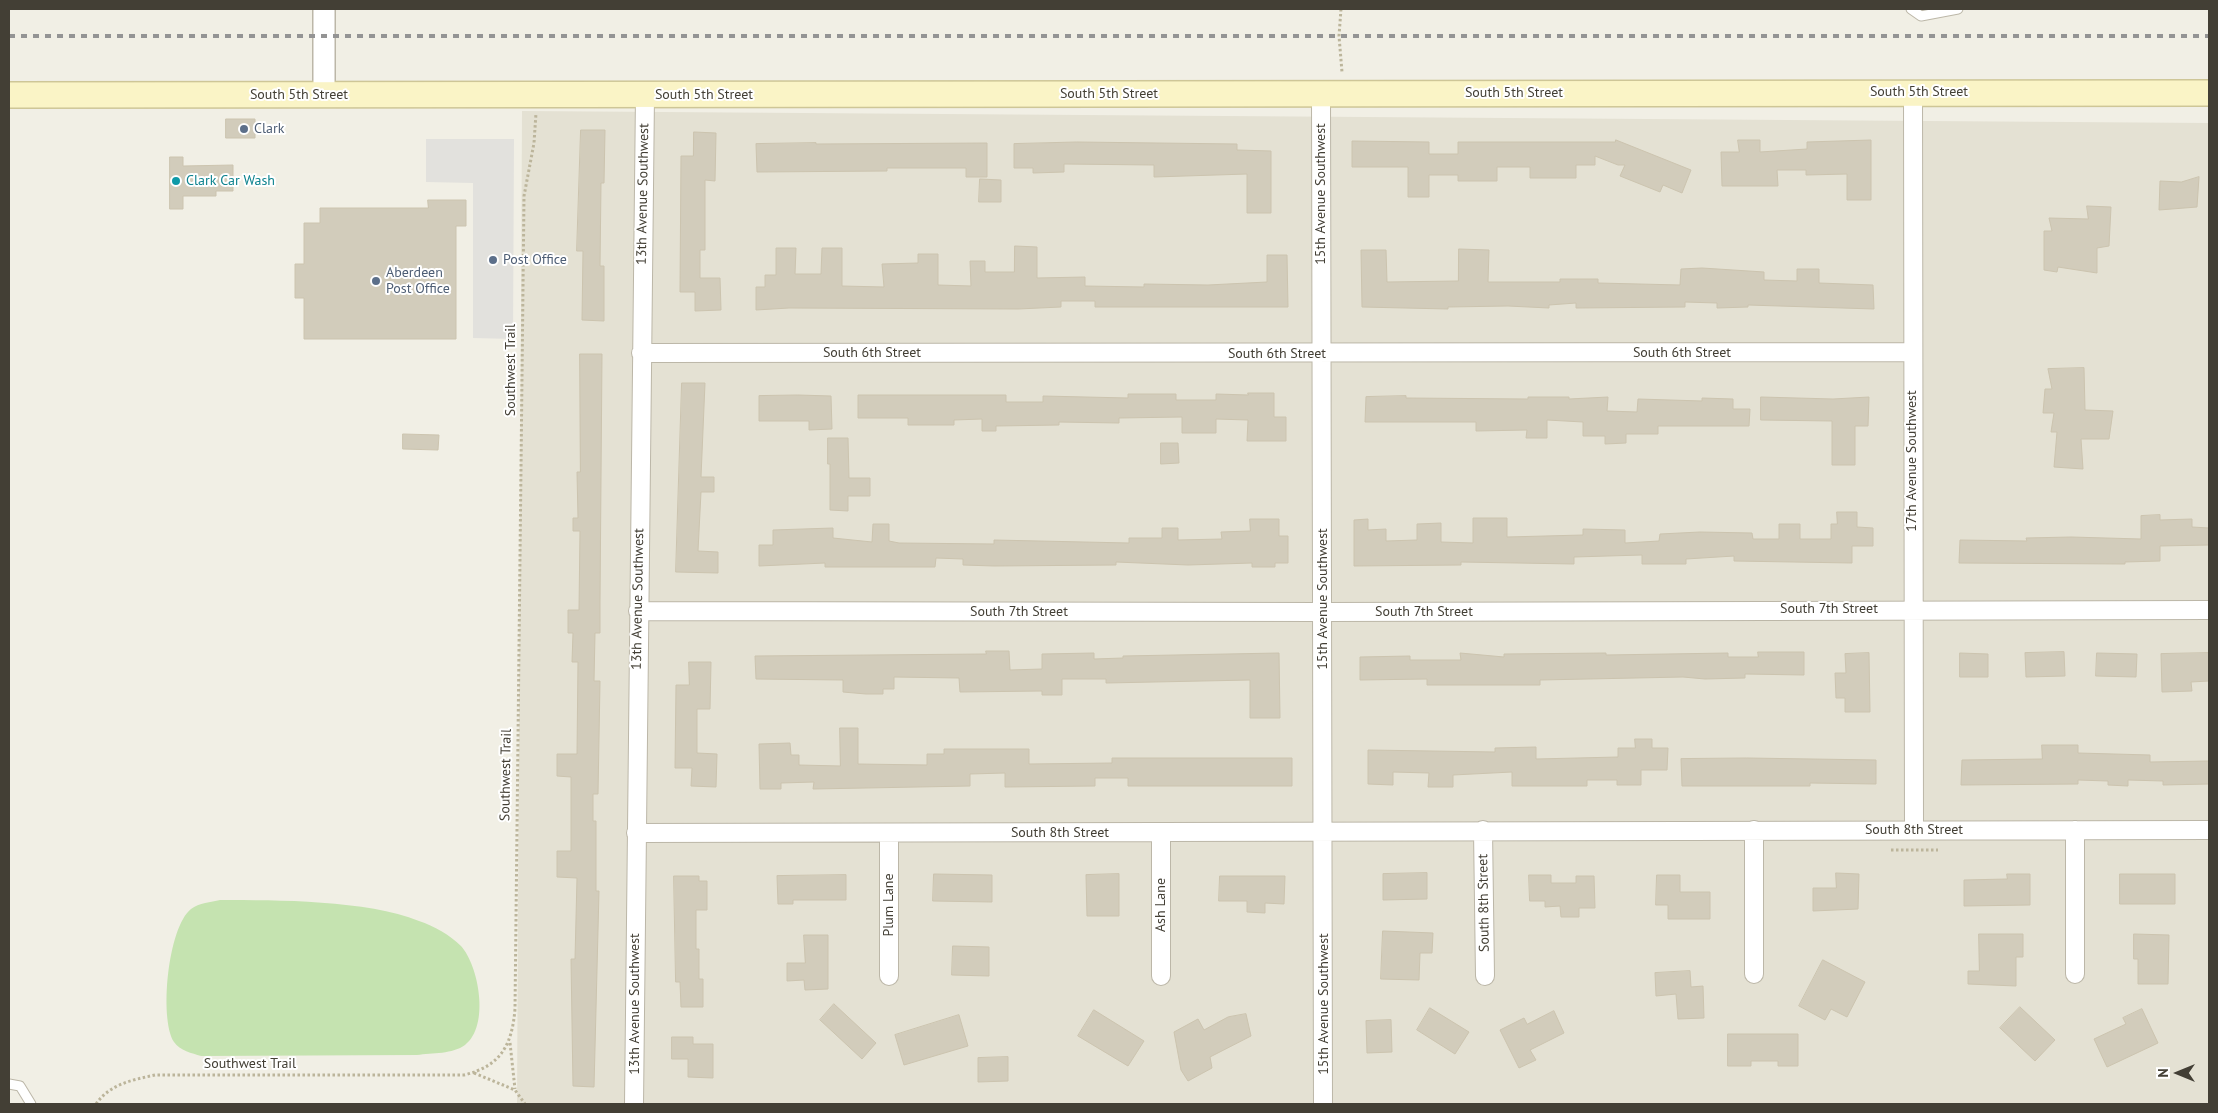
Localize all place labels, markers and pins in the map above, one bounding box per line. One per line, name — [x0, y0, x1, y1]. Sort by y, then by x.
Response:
place label: Clark — [254, 121, 284, 137]
marker: Clark — [238, 123, 250, 135]
place label: Clark Car Wash — [186, 173, 275, 189]
marker: Clark Car Wash — [170, 175, 182, 187]
place label: Post Office — [503, 252, 567, 268]
marker: Post Office — [487, 254, 499, 266]
place label: Aberdeen Post Office — [386, 265, 450, 298]
marker: Aberdeen Post Office — [370, 275, 382, 287]

